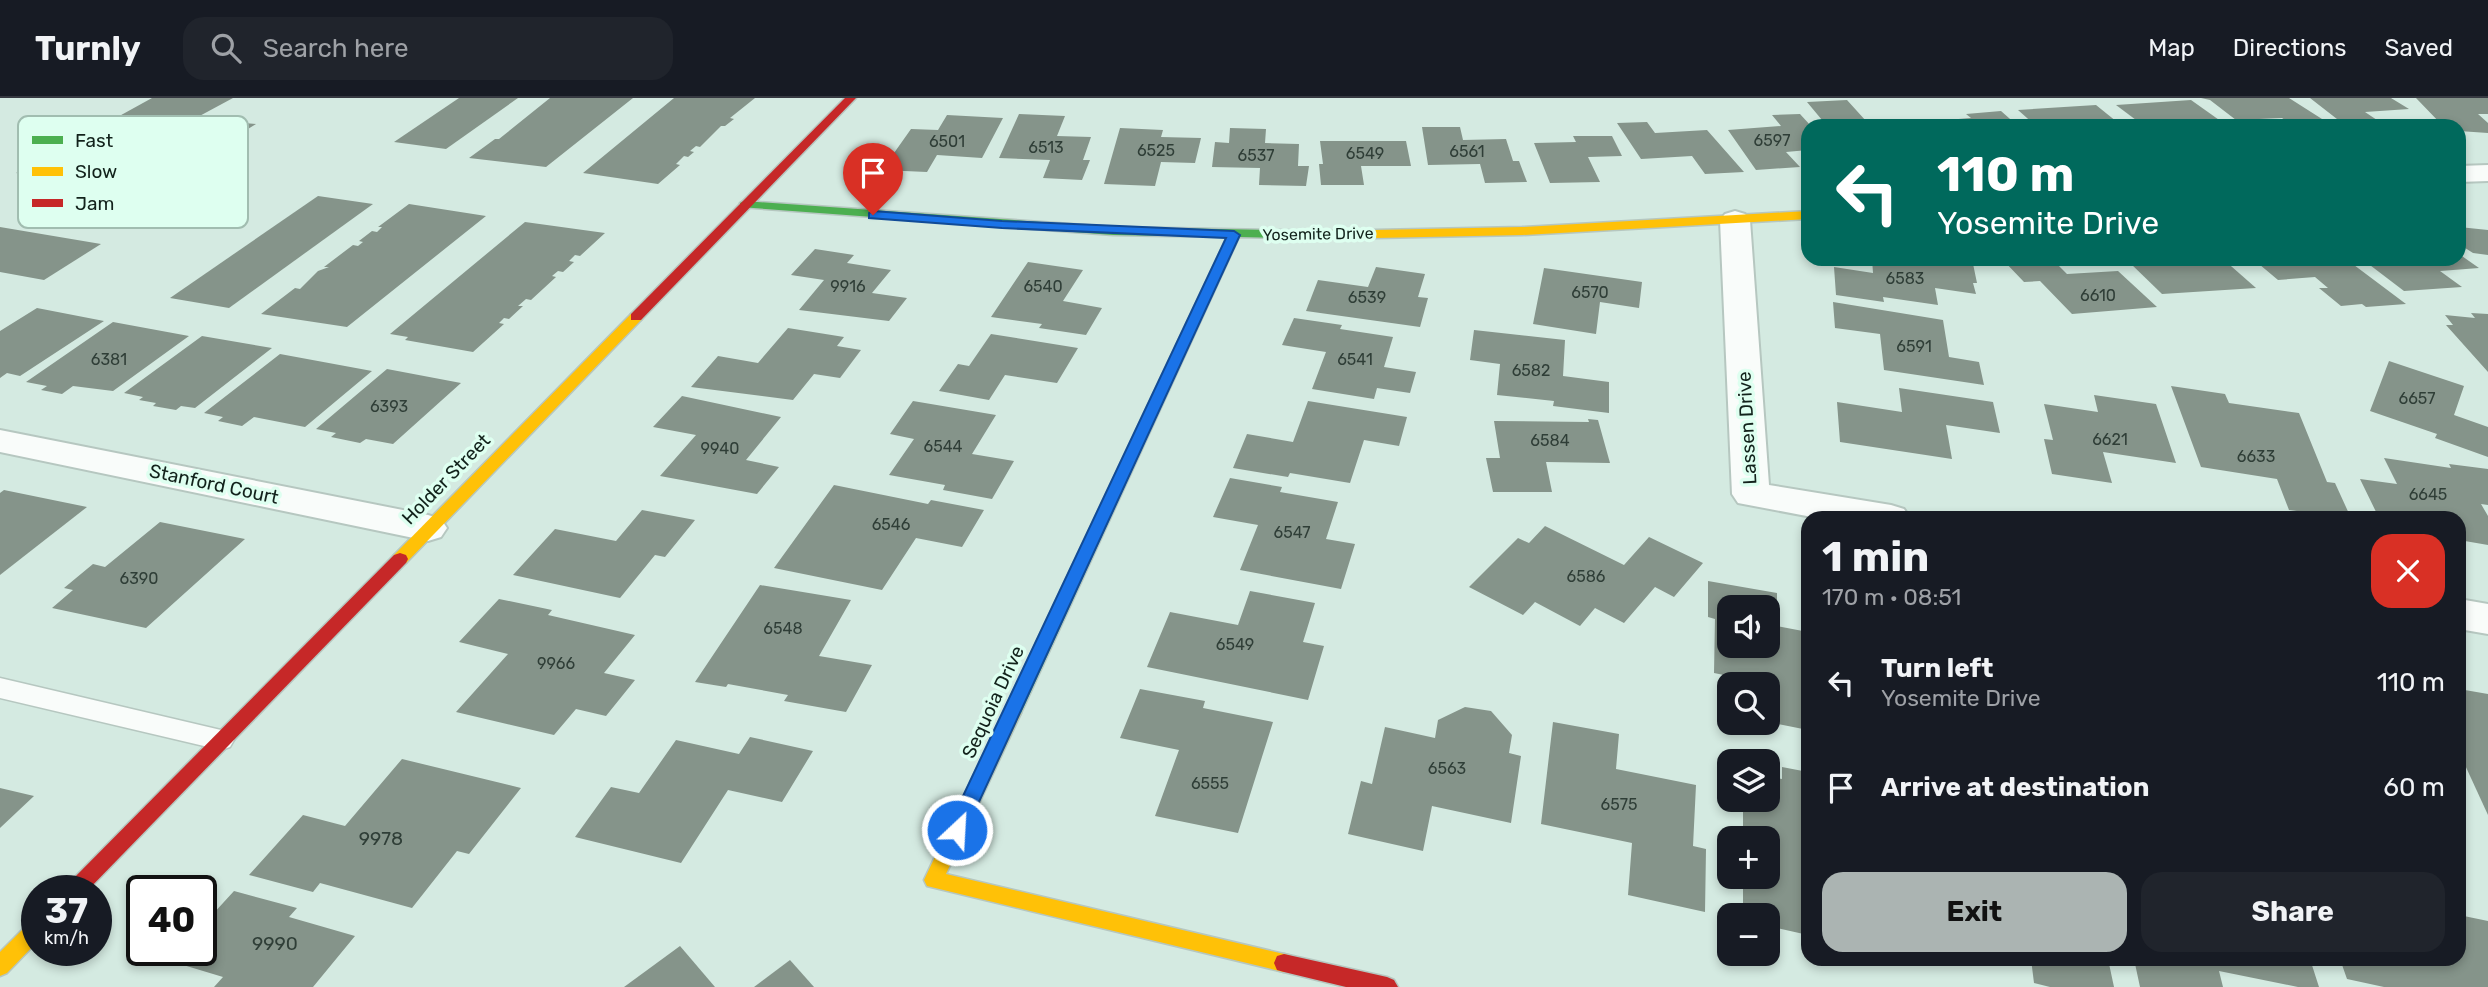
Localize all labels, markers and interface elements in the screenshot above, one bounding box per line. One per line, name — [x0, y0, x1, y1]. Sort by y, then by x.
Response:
search box — [183, 17, 673, 80]
text: Turnly — [35, 29, 141, 68]
icon: search — [207, 29, 245, 67]
text: Search here — [263, 33, 409, 64]
text: Map — [2148, 34, 2195, 62]
text: Directions — [2233, 34, 2346, 62]
text: Saved — [2384, 34, 2453, 62]
legend — [18, 116, 248, 228]
text: Fast — [75, 129, 114, 152]
house number: 6597 — [1754, 131, 1790, 150]
house number: 6501 — [929, 132, 965, 151]
house number: 6513 — [1028, 138, 1064, 157]
house number: 6525 — [1137, 141, 1175, 160]
house number: 6561 — [1449, 142, 1485, 161]
pin — [843, 143, 903, 215]
house number: 6549 — [1346, 144, 1384, 163]
text: 110 m — [1937, 145, 2074, 203]
house number: 6537 — [1238, 146, 1274, 165]
icon: left — [1822, 147, 1913, 238]
icon: arrive — [854, 154, 892, 192]
text: Slow — [75, 160, 117, 183]
text: Jam — [75, 192, 114, 215]
text: Yosemite Drive — [1937, 204, 2159, 242]
street label: Yosemite Drive — [1262, 224, 1374, 244]
house number: 6583 — [1886, 269, 1924, 288]
house number: 9916 — [830, 277, 866, 296]
house number: 6540 — [1023, 277, 1063, 296]
house number: 6570 — [1571, 283, 1609, 302]
house number: 6610 — [2080, 286, 2116, 305]
house number: 6539 — [1348, 288, 1386, 307]
house number: 6591 — [1896, 337, 1932, 356]
house number: 6381 — [91, 350, 127, 369]
house number: 6541 — [1337, 350, 1373, 369]
house number: 6582 — [1512, 361, 1550, 380]
street label: Lassen Drive — [1733, 371, 1761, 485]
house number: 6657 — [2398, 389, 2436, 408]
house number: 6393 — [370, 397, 408, 416]
street label: Holder Street — [397, 428, 495, 529]
house number: 6621 — [2092, 430, 2128, 449]
house number: 6584 — [1530, 431, 1570, 450]
house number: 6544 — [923, 437, 963, 456]
house number: 9940 — [701, 439, 739, 458]
house number: 6633 — [2237, 447, 2275, 466]
street label: Stanford Court — [147, 459, 281, 509]
house number: 6645 — [2409, 485, 2447, 504]
house number: 6546 — [872, 515, 911, 534]
house number: 6547 — [1273, 523, 1311, 542]
text: 1 min — [1822, 532, 1929, 582]
button: close — [2371, 534, 2445, 608]
house number: 6586 — [1567, 567, 1606, 586]
house number: 6390 — [120, 569, 158, 588]
text: 170 m · 08:51 — [1822, 583, 1961, 611]
map controls — [1717, 595, 1780, 966]
button: sound — [1717, 595, 1780, 658]
house number: 6548 — [763, 619, 803, 638]
house number: 6549 — [1216, 635, 1254, 654]
street label: Sequoia Drive — [957, 642, 1029, 762]
text: Turn left — [1881, 653, 1993, 684]
house number: 9966 — [537, 654, 575, 673]
icon: left — [1822, 664, 1860, 702]
text: 110 m — [2377, 667, 2445, 698]
button: search — [1717, 672, 1780, 735]
text: Yosemite Drive — [1881, 684, 2041, 712]
button: layers — [1717, 749, 1780, 812]
house number: 6563 — [1428, 759, 1466, 778]
icon: arrive — [1822, 769, 1860, 807]
text: Arrive at destination — [1881, 772, 2149, 803]
text: 60 m — [2383, 772, 2445, 803]
house number: 6555 — [1191, 774, 1229, 793]
position arrow — [920, 793, 994, 867]
house number: 6575 — [1601, 795, 1637, 814]
button: + — [1717, 826, 1780, 889]
house number: 9978 — [359, 827, 403, 850]
button: Exit — [1822, 872, 2127, 952]
button: Share — [2141, 872, 2445, 952]
speed limit sign: 40 — [126, 875, 217, 966]
text: 37 — [45, 890, 88, 932]
button: − — [1717, 903, 1780, 966]
text: km/h — [44, 927, 89, 949]
house number: 9990 — [252, 932, 298, 955]

